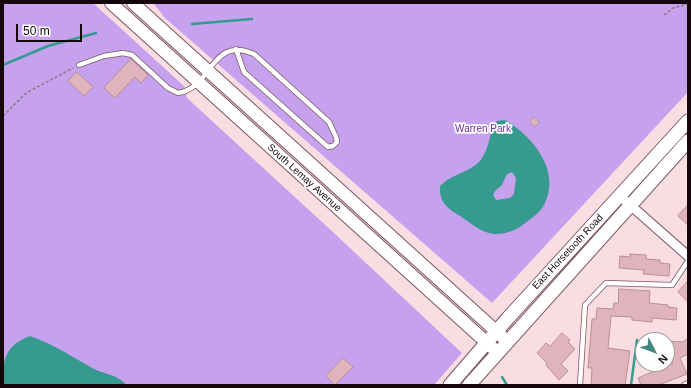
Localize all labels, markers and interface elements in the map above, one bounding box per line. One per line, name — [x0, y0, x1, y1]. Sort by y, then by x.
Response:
scale bar — [18, 16, 84, 42]
text: 50 m — [23, 24, 50, 38]
park label: Warren Park — [455, 123, 511, 135]
street label: South Lemay Avenue — [265, 142, 343, 214]
street label: East Horsetooth Road — [530, 212, 606, 292]
north arrow — [635, 332, 675, 372]
text: N — [656, 352, 670, 366]

